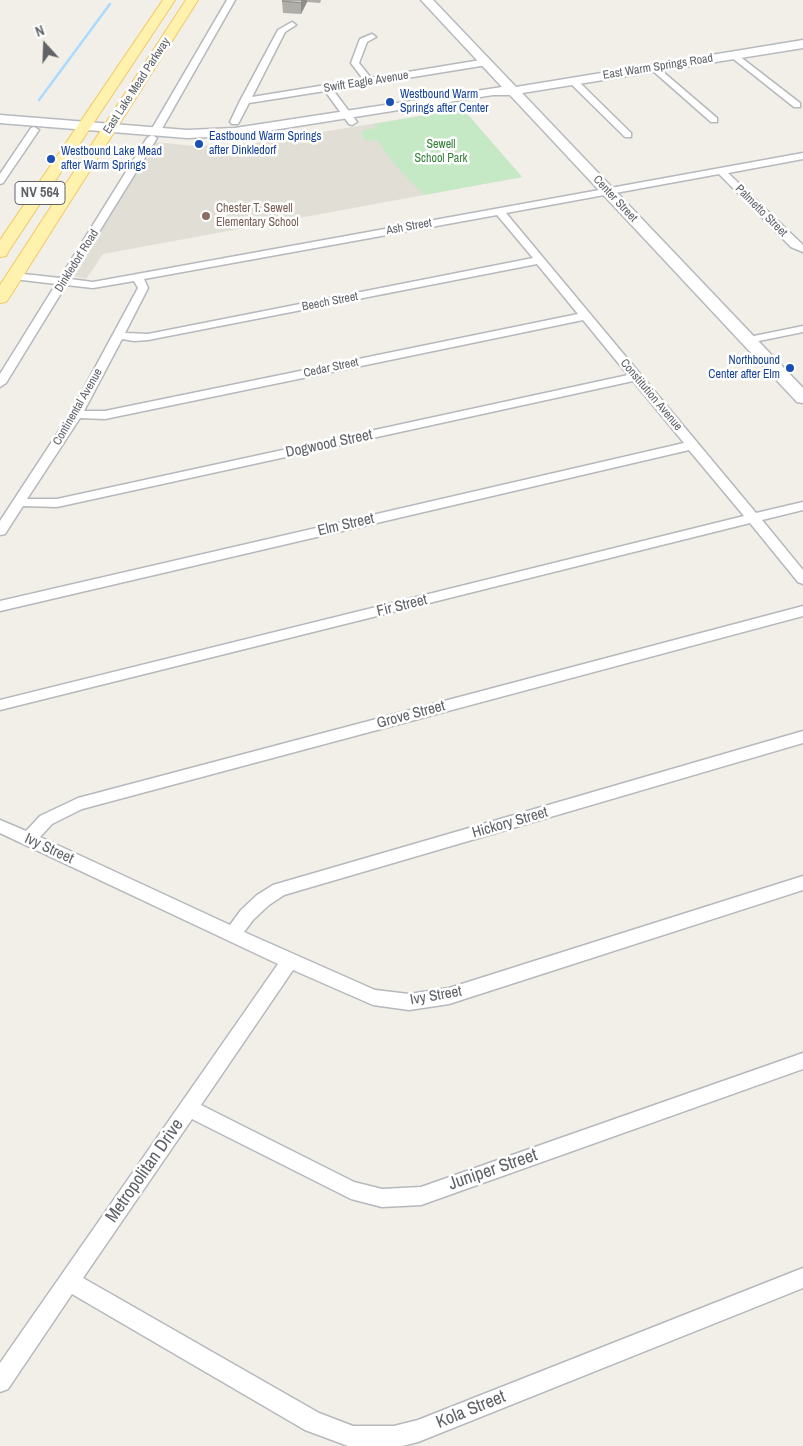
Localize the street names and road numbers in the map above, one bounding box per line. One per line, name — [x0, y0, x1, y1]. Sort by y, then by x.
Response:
street label: East Lake Mead Parkway — [101, 35, 173, 137]
street label: East Warm Springs Road — [602, 51, 714, 83]
street label: Swift Eagle Avenue — [323, 68, 409, 96]
street label: Center Street — [590, 173, 640, 225]
road number: NV 564 — [15, 182, 65, 204]
street label: Palmetto Street — [732, 182, 790, 240]
street label: Ash Street — [385, 216, 433, 238]
street label: Dinkledorf Road — [52, 227, 102, 295]
street label: Beech Street — [301, 290, 359, 314]
street label: Cedar Street — [302, 355, 360, 381]
street label: Constitution Avenue — [617, 356, 685, 434]
street label: Continental Avenue — [50, 366, 106, 448]
street label: Dogwood Street — [284, 426, 374, 462]
street label: Elm Street — [316, 510, 376, 540]
street label: Fir Street — [375, 591, 429, 621]
street label: Grove Street — [375, 697, 447, 733]
street label: Hickory Street — [470, 804, 550, 842]
street label: Ivy Street — [22, 830, 76, 868]
street label: Ivy Street — [409, 983, 463, 1009]
street label: Metropolitan Drive — [101, 1115, 189, 1227]
street label: Juniper Street — [446, 1145, 540, 1195]
street label: Kola Street — [433, 1386, 509, 1434]

